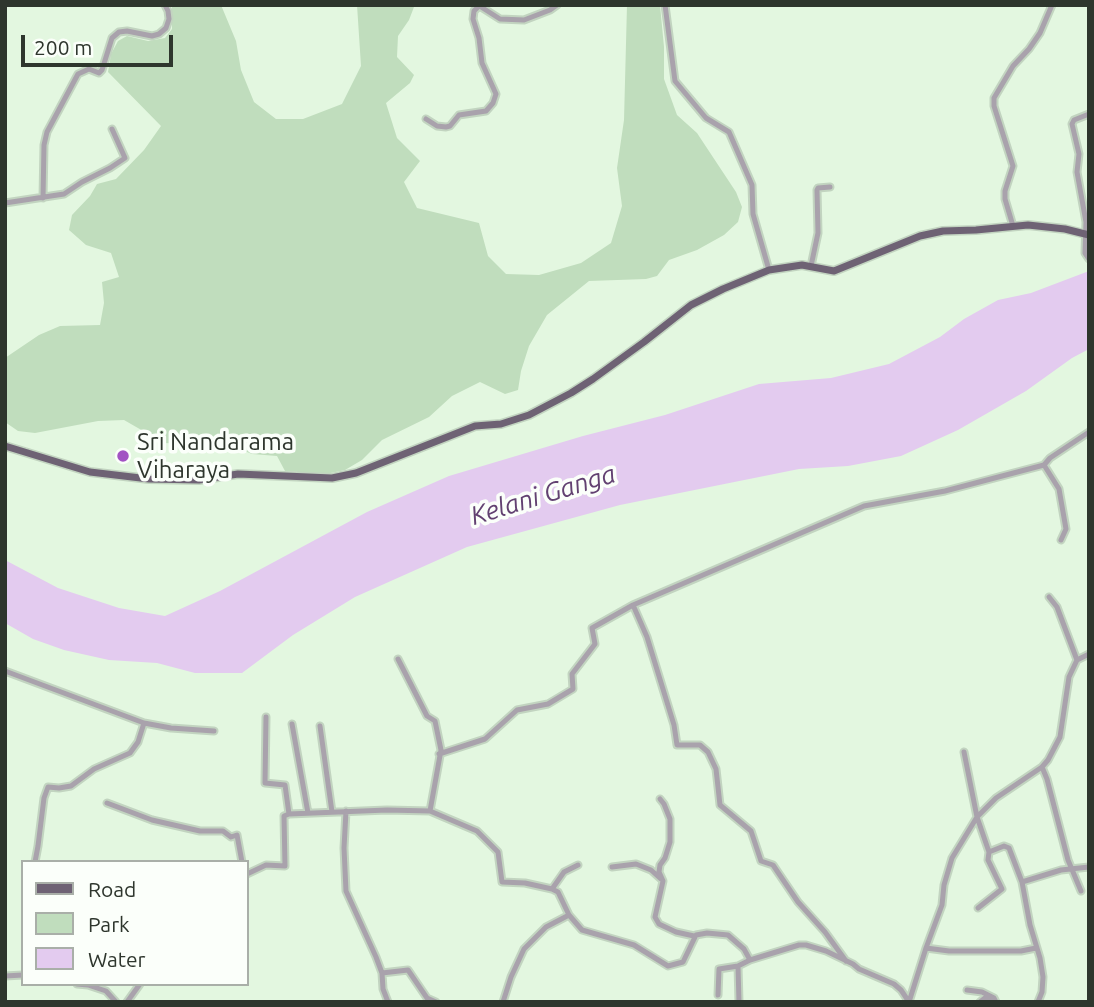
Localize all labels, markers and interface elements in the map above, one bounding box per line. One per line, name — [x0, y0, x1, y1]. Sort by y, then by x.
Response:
scale bar — [24, 21, 177, 65]
text: 200 m — [34, 35, 92, 59]
place label: Sri Nandarama Viharaya — [137, 428, 294, 484]
marker: Sri Nandarama Viharaya — [115, 448, 131, 464]
water label: Kelani Ganga — [467, 458, 619, 532]
legend — [21, 860, 248, 986]
text: Road — [88, 877, 136, 901]
text: Park — [88, 912, 130, 936]
text: Water — [88, 947, 146, 971]

